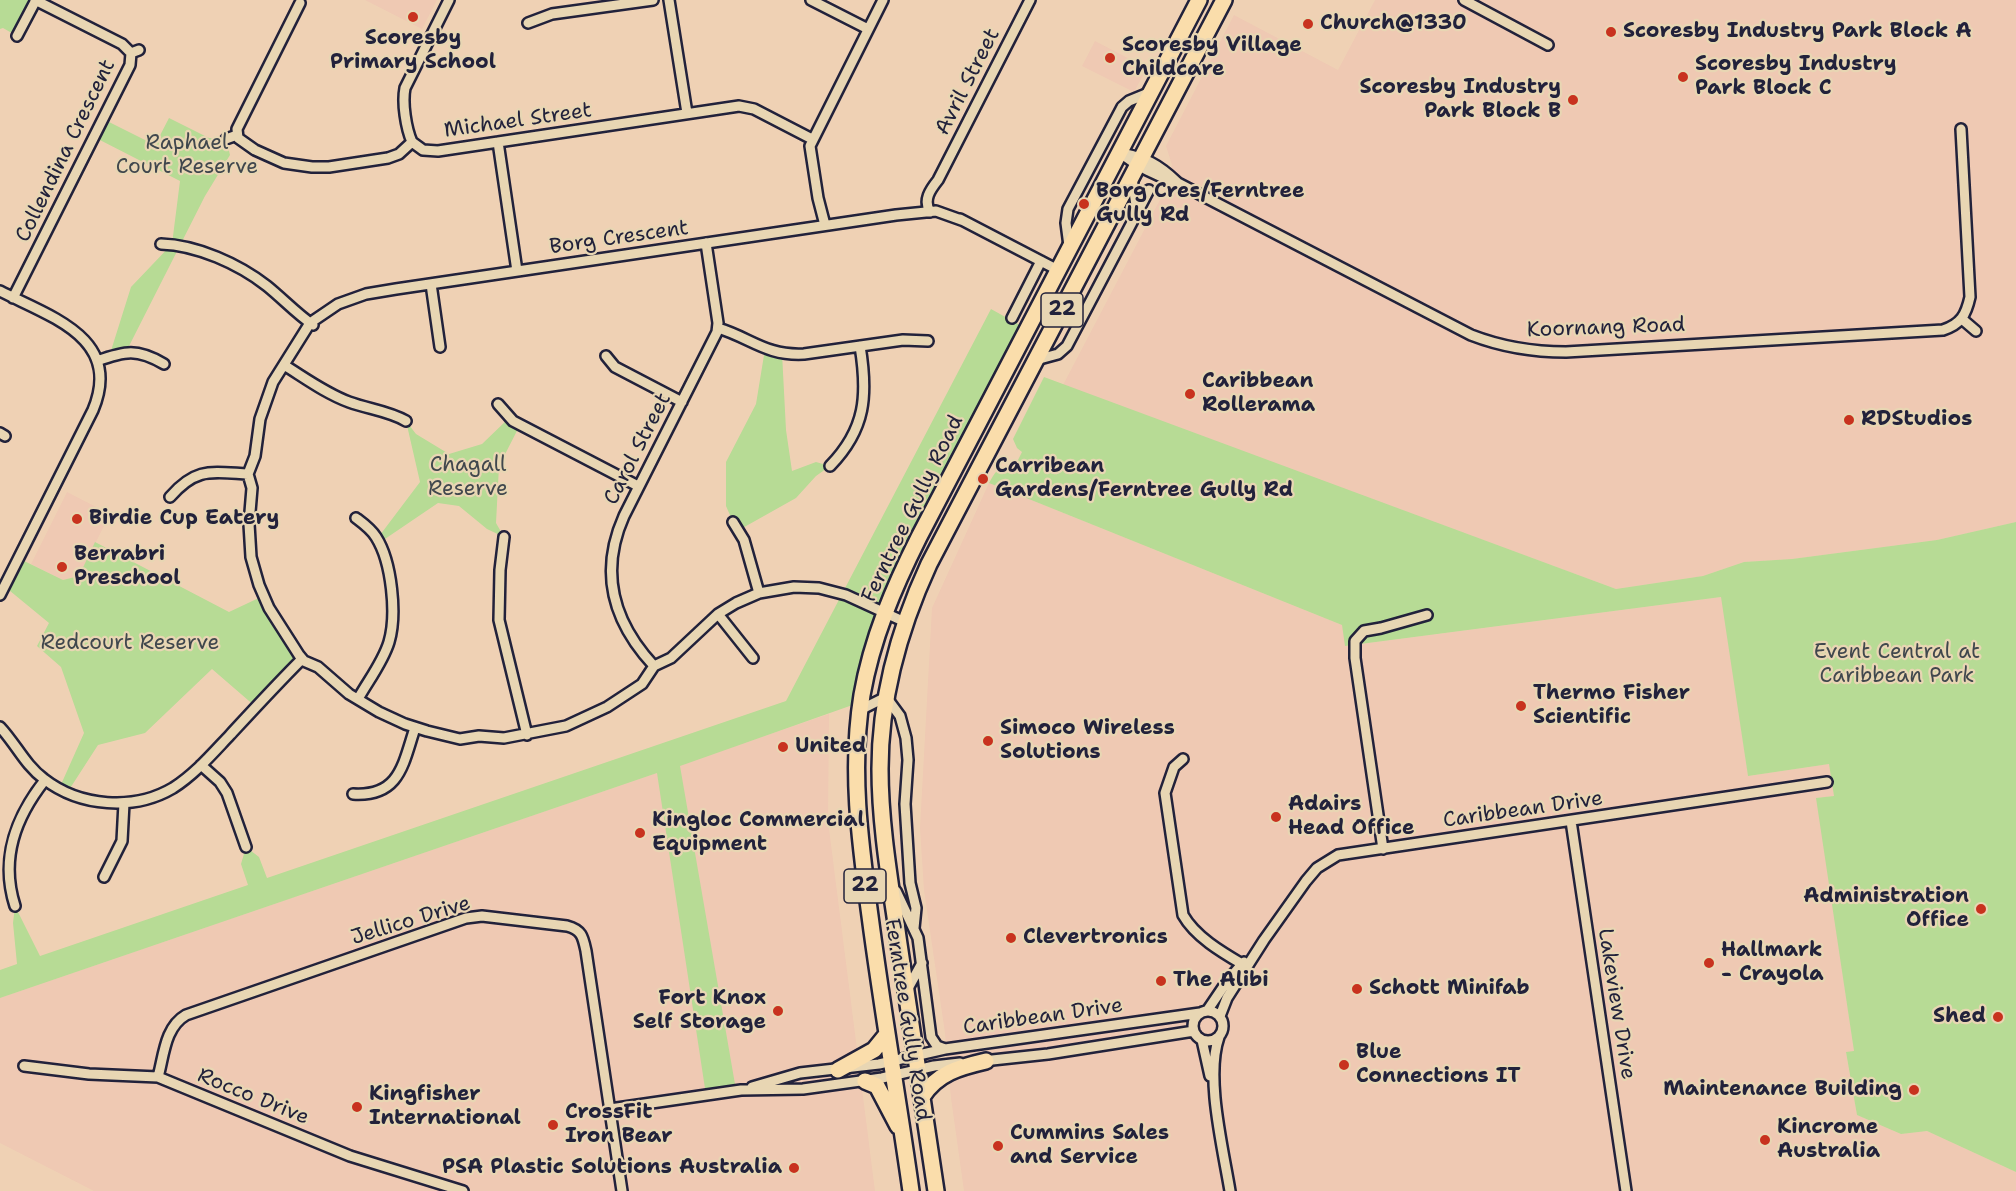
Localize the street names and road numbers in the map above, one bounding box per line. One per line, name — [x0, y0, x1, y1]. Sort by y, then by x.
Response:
street label: Avril Street — [930, 24, 1006, 140]
street label: Collendina Crescent — [11, 56, 121, 246]
street label: Michael Street — [443, 98, 593, 144]
street label: Borg Crescent — [548, 216, 690, 260]
road number: 22 — [1041, 293, 1083, 327]
street label: Koornang Road — [1526, 313, 1686, 343]
street label: Carol Street — [599, 389, 677, 509]
street label: Ferntree Gully Road — [857, 411, 969, 607]
street label: Caribbean Drive — [1441, 786, 1605, 834]
road number: 22 — [844, 869, 886, 903]
street label: Jellico Drive — [348, 891, 474, 951]
street label: Ferntree Gully Road — [879, 917, 935, 1123]
street label: Lakeview Drive — [1592, 927, 1640, 1081]
street label: Caribbean Drive — [961, 993, 1125, 1041]
street label: Rocco Drive — [193, 1063, 313, 1131]

